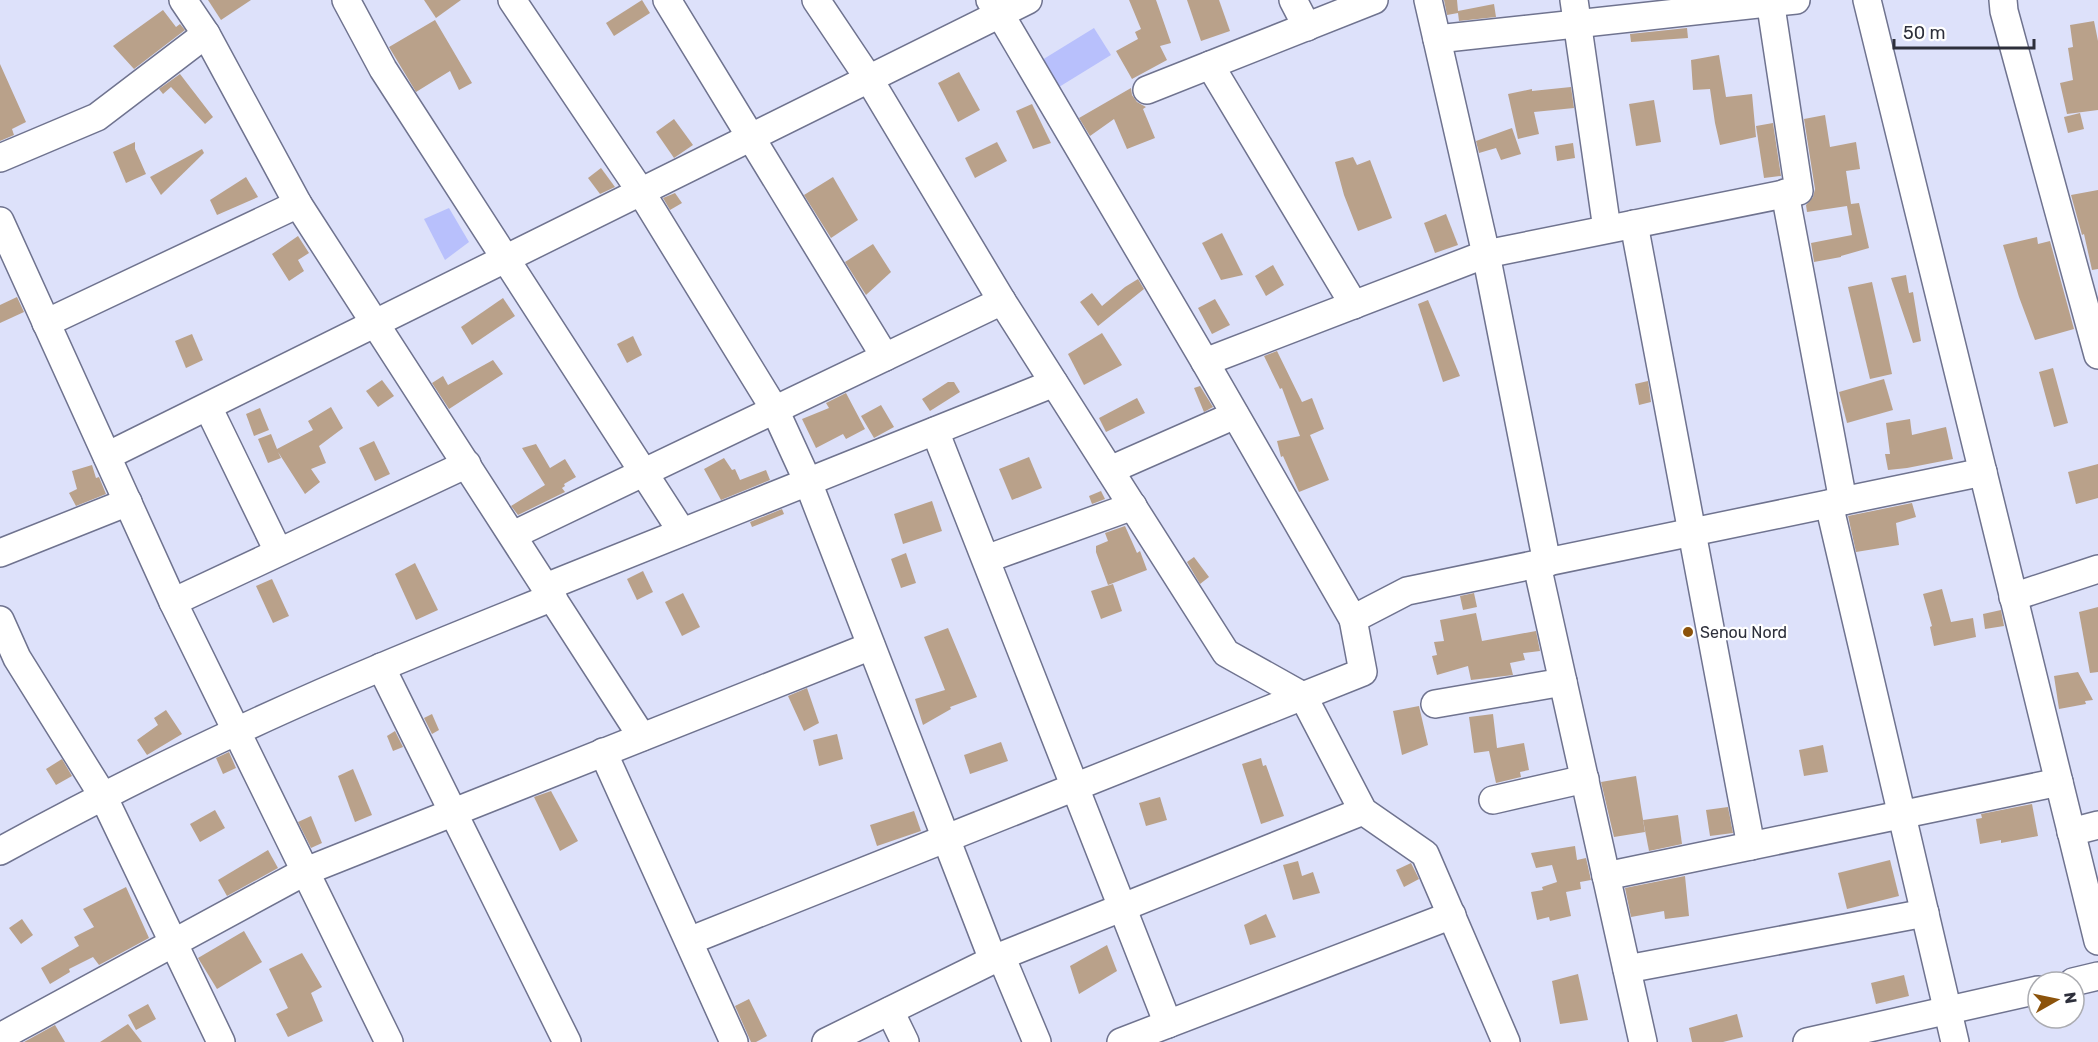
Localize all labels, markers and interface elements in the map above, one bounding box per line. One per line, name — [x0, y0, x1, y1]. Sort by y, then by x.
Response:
scale bar — [1894, 12, 2034, 50]
text: 50 m — [1903, 22, 1946, 44]
place label: Senou Nord — [1700, 623, 1787, 642]
marker: Senou Nord — [1681, 625, 1695, 639]
north arrow — [2026, 970, 2086, 1030]
text: N — [2060, 991, 2081, 1005]

